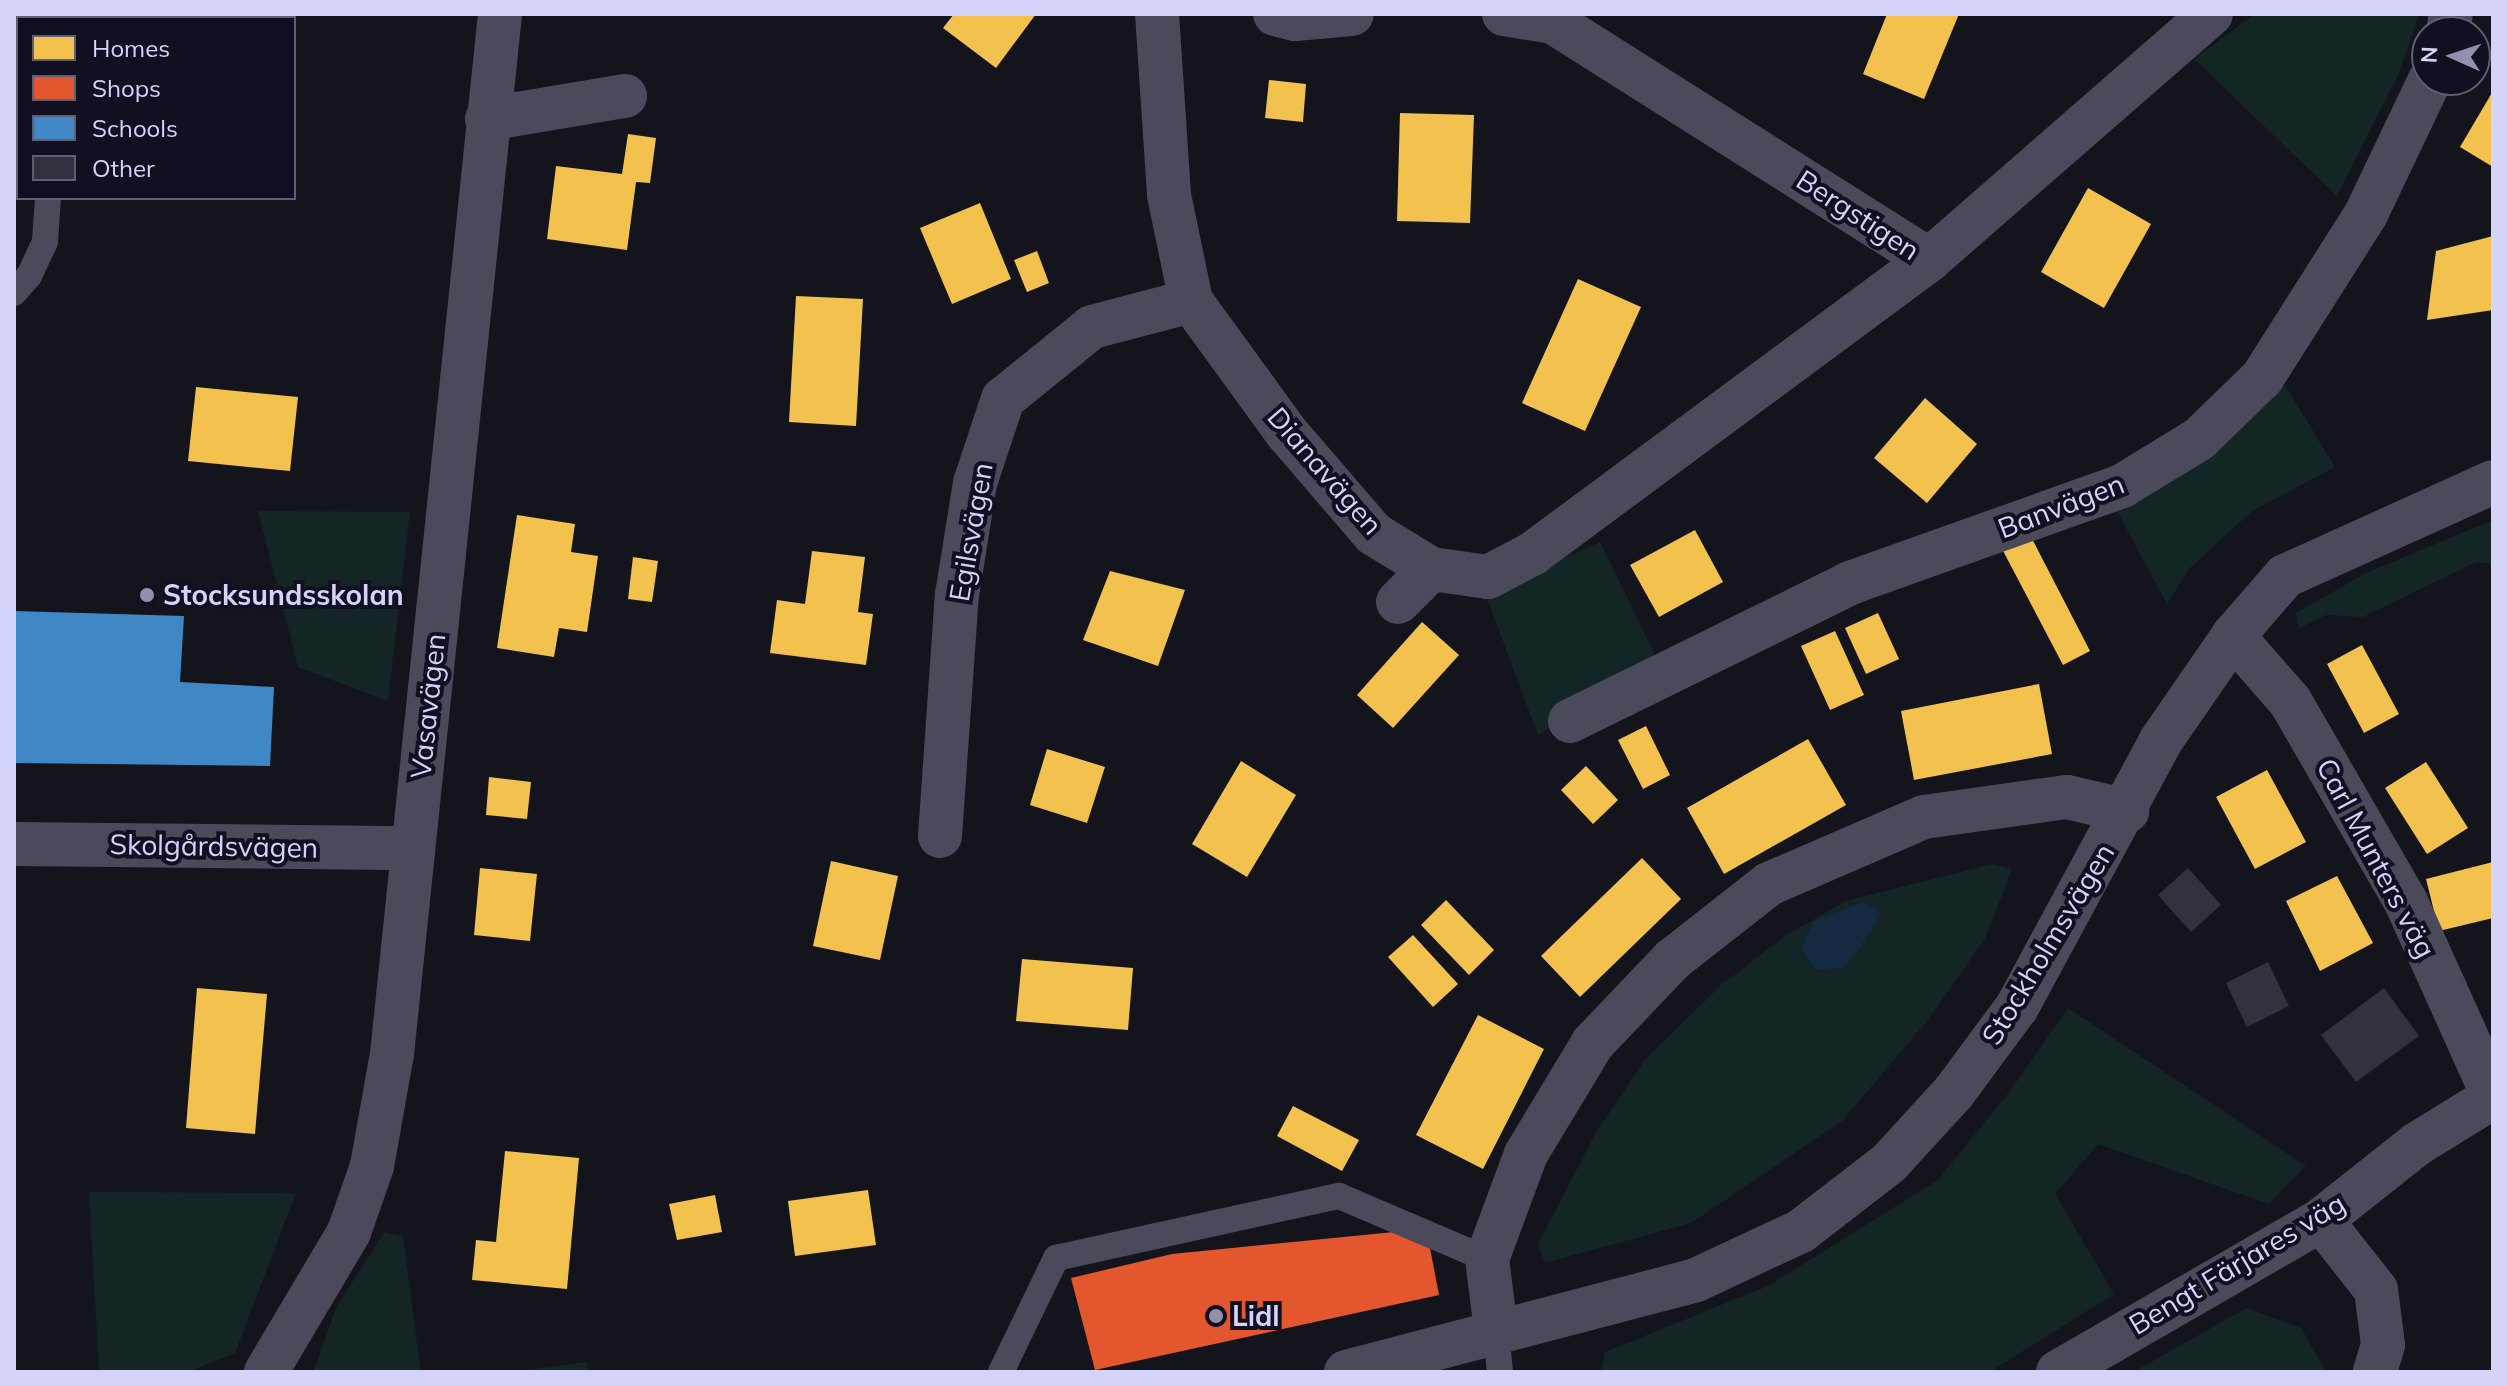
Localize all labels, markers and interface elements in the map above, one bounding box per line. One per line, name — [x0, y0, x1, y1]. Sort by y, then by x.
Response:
legend — [16, 16, 296, 200]
north arrow — [2411, 16, 2491, 96]
text: Homes — [92, 33, 170, 63]
text: N — [2415, 46, 2443, 64]
text: Shops — [92, 73, 161, 103]
text: Schools — [92, 113, 178, 143]
text: Other — [92, 153, 155, 183]
street label: Bergstigen — [1790, 163, 1926, 267]
street label: Dianavägen — [1261, 400, 1389, 542]
street label: Egilsvägen — [942, 460, 1000, 604]
street label: Banvägen — [1993, 467, 2129, 545]
place label: Stocksundsskolan — [163, 578, 404, 612]
marker: Stocksundsskolan — [138, 586, 156, 604]
street label: Vasavägen — [404, 632, 452, 780]
street label: Carl Munters väg — [2309, 753, 2443, 963]
street label: Skolgårdsvägen — [110, 827, 318, 865]
street label: Stockholmsvägen — [1975, 837, 2121, 1051]
street label: Bengt Färjares väg — [2123, 1186, 2351, 1342]
place label: Lidl — [1232, 1299, 1280, 1333]
marker: Lidl — [1207, 1307, 1225, 1325]

